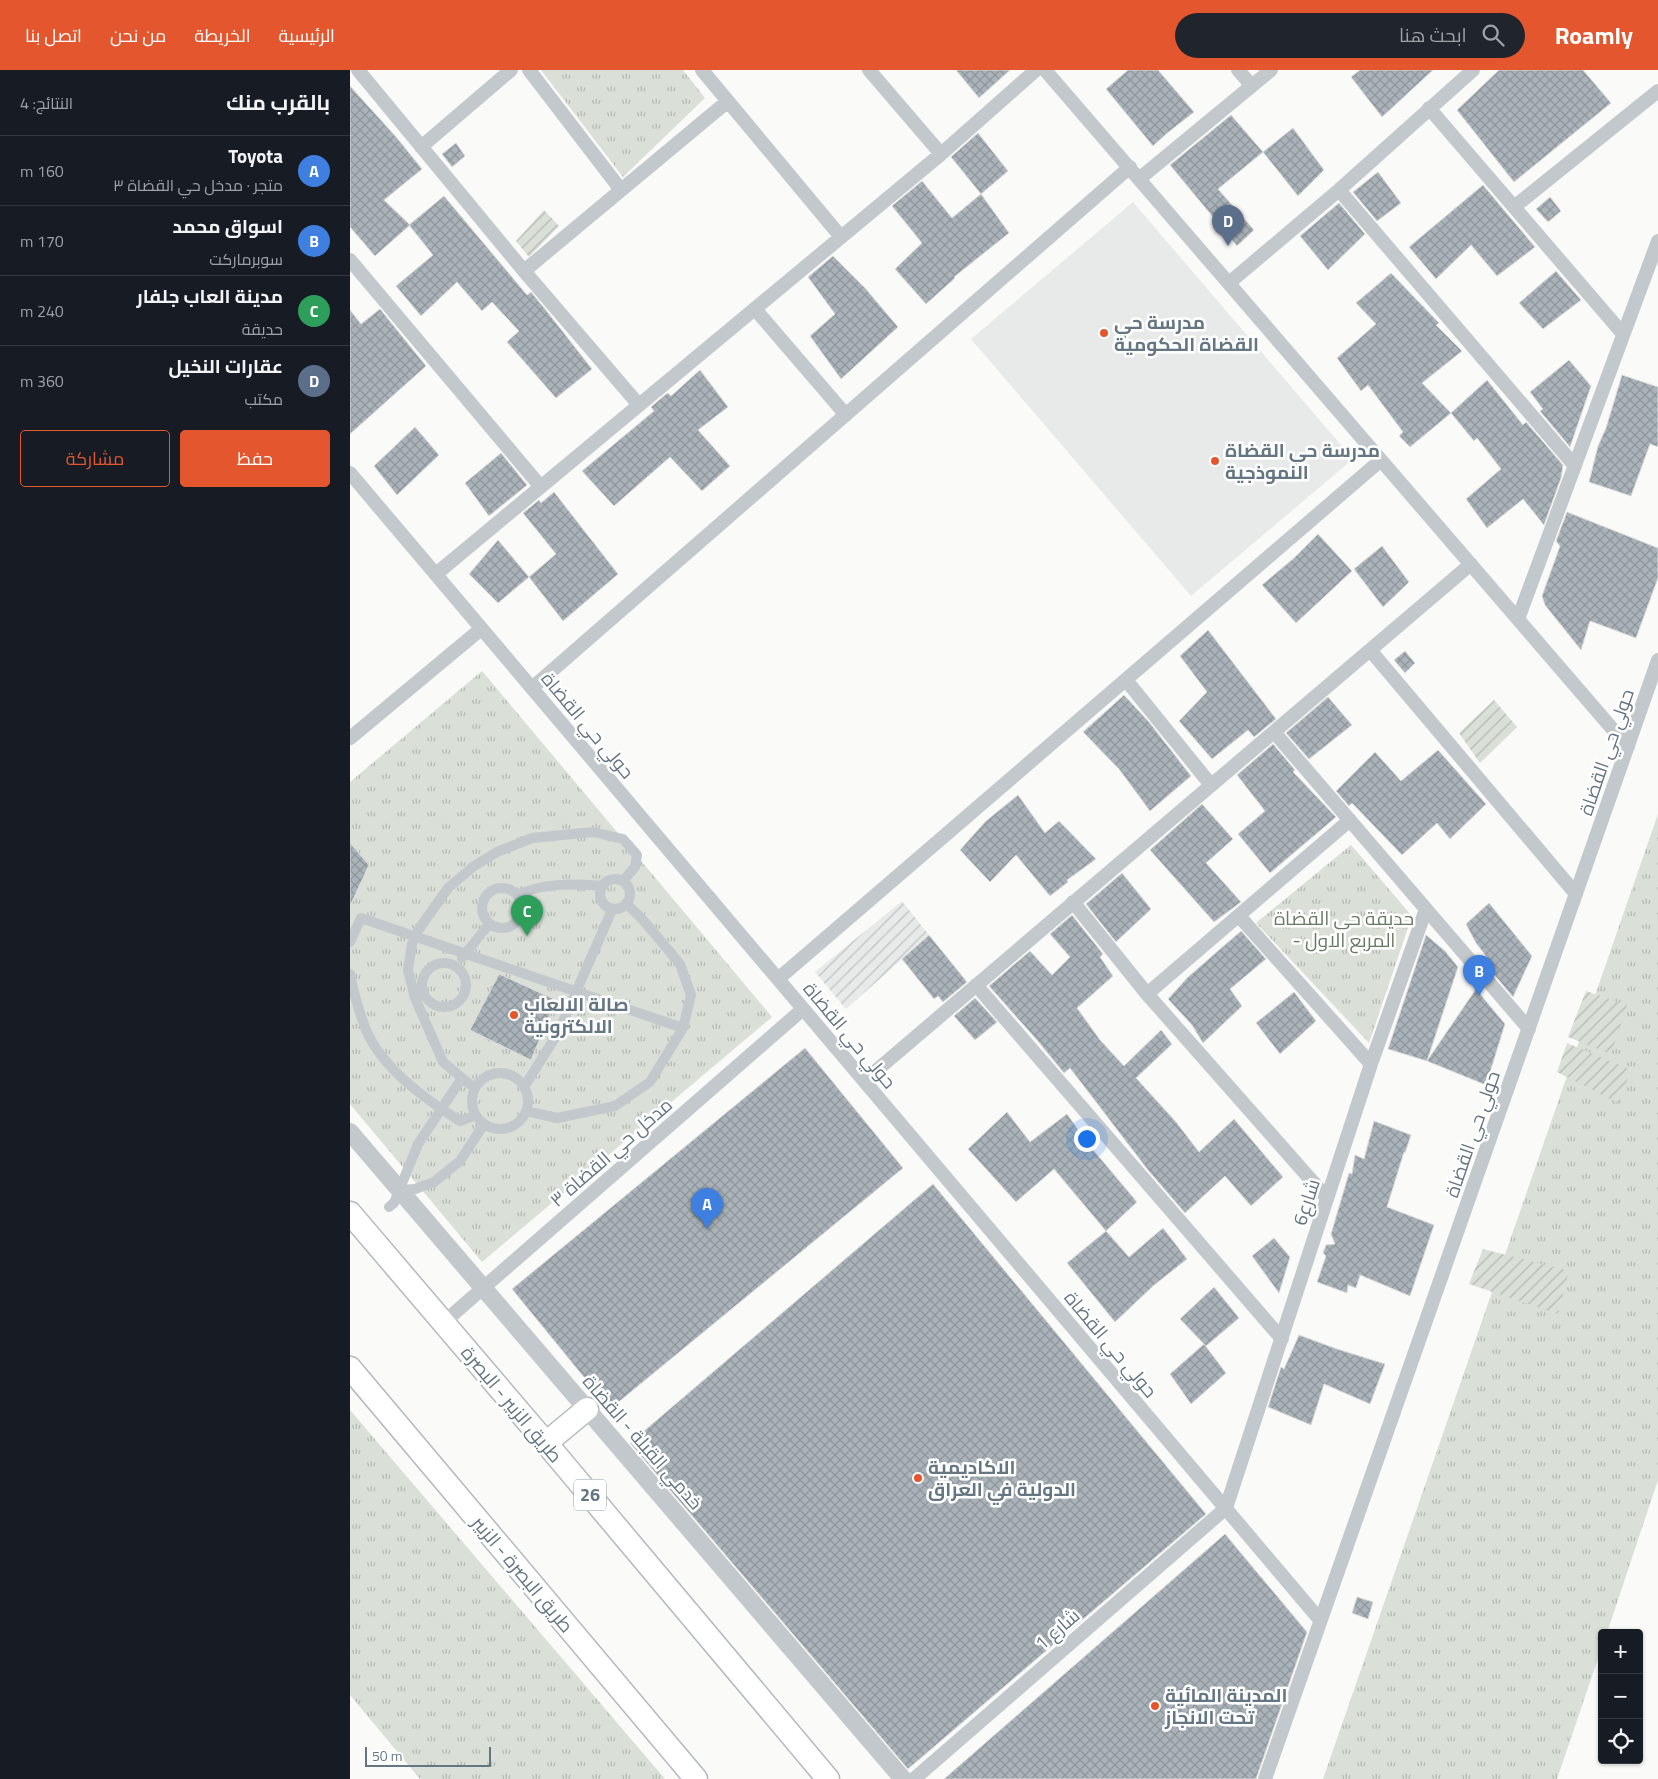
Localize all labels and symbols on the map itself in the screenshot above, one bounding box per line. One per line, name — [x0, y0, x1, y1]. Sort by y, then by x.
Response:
pin: D — [1212, 205, 1244, 246]
place label: مدرسة حي القضاة الحكومية — [1114, 307, 1259, 358]
marker: مدرسة حي القضاة الحكومية — [1098, 327, 1110, 339]
place label: مدرسة حي القضاة النموذجية — [1225, 435, 1380, 486]
marker: مدرسة حي القضاة النموذجية — [1209, 455, 1221, 467]
street label: حولي حي القضاة — [534, 665, 642, 785]
street label: حولي حي القضاة — [1570, 685, 1642, 819]
pin: C — [511, 895, 543, 936]
park label: حديقة حي القضاة - المربع الاول — [1274, 903, 1414, 954]
pin: B — [1463, 955, 1495, 996]
street label: حولي حي القضاة — [796, 975, 904, 1095]
place label: صالة الالعاب الالكترونية — [524, 989, 629, 1040]
marker: صالة الالعاب الالكترونية — [508, 1009, 520, 1021]
street label: حولي حي القضاة — [1436, 1067, 1508, 1201]
street label: مدخل حي القضاة ٣ — [543, 1090, 679, 1214]
your location — [1074, 1126, 1100, 1152]
street label: شارع6 — [1284, 1175, 1327, 1229]
pin: A — [691, 1188, 723, 1229]
street label: حولي حي القضاة — [1057, 1284, 1165, 1404]
street label: طريق الزبير - البصرة — [455, 1339, 570, 1469]
street label: خدمي القبلة - القضاة — [576, 1368, 710, 1516]
place label: الاكاديمية الدولية في العراق — [928, 1452, 1076, 1505]
marker: الاكاديمية الدولية في العراق — [912, 1472, 924, 1484]
road number: 26 — [574, 1480, 606, 1510]
street label: طريق البصرة - الزبير — [465, 1508, 581, 1639]
street label: شارع 1 — [1028, 1601, 1086, 1657]
place label: المدينة المائية تحت الانجاز — [1164, 1680, 1287, 1731]
marker: المدينة المائية تحت الانجاز — [1149, 1700, 1161, 1712]
scale bar — [365, 1744, 491, 1767]

